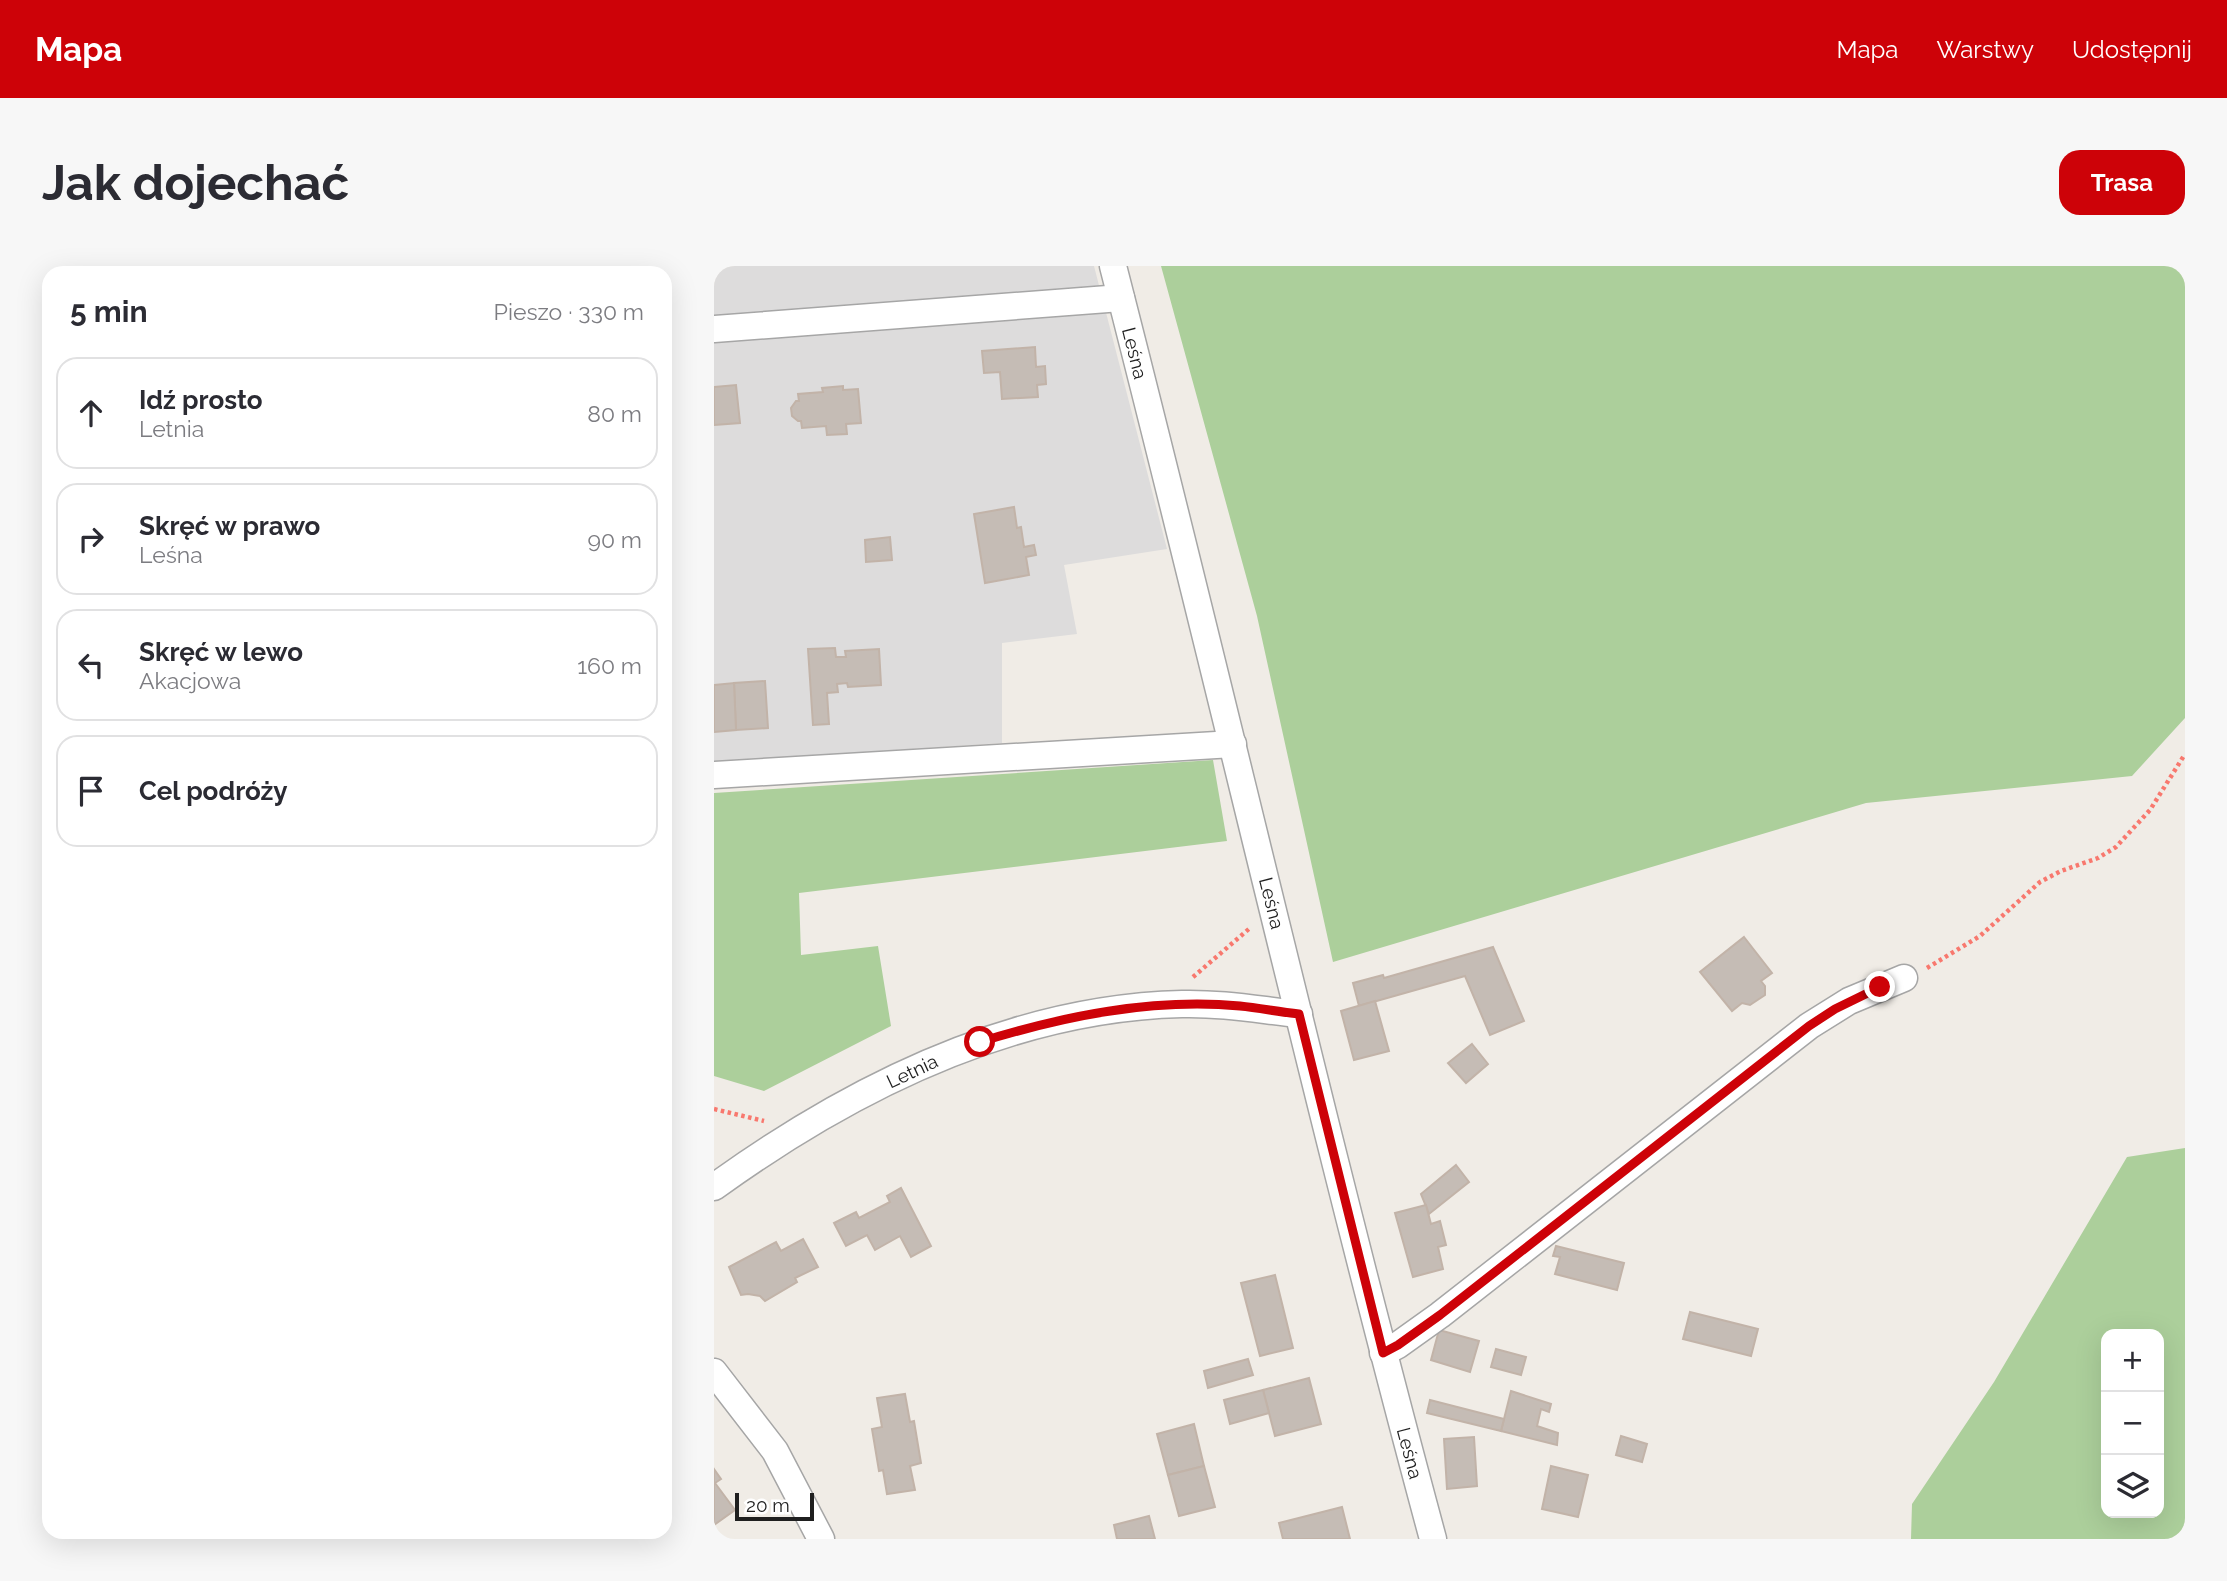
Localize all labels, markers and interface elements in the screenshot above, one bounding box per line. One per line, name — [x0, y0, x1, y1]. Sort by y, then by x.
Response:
text: Mapa — [35, 30, 122, 69]
text: Mapa — [1837, 35, 1898, 64]
text: Warstwy — [1936, 35, 2034, 64]
text: Udostępnij — [2072, 35, 2192, 64]
button: Trasa — [2059, 150, 2185, 215]
text: Jak dojechać — [42, 154, 349, 211]
text: 5 min — [70, 294, 148, 329]
text: Pieszo · 330 m — [494, 298, 644, 325]
street label: Leśna — [1118, 325, 1152, 381]
text: Idź prosto — [139, 385, 263, 415]
icon: ahead — [72, 394, 110, 432]
text: 80 m — [587, 400, 642, 427]
text: Letnia — [139, 415, 204, 442]
text: Skręć w prawo — [139, 511, 320, 541]
icon: right — [72, 520, 110, 558]
text: 90 m — [587, 526, 642, 553]
text: Leśna — [139, 541, 203, 568]
text: Skręć w lewo — [139, 637, 303, 667]
icon: left — [72, 646, 110, 684]
text: 160 m — [577, 652, 642, 679]
text: Akacjowa — [139, 667, 241, 694]
icon: arrive — [72, 772, 110, 810]
text: Cel podróży — [139, 776, 288, 806]
street label: Leśna — [1255, 875, 1289, 931]
route end — [1864, 971, 1895, 1002]
route start — [964, 1026, 995, 1057]
street label: Letnia — [883, 1050, 941, 1092]
map controls — [2101, 1329, 2164, 1518]
button: + — [2101, 1329, 2164, 1392]
button: − — [2101, 1392, 2164, 1455]
street label: Leśna — [1393, 1425, 1427, 1481]
button: layers — [2101, 1455, 2164, 1518]
scale bar — [735, 1490, 814, 1522]
text: 20 m — [746, 1494, 790, 1516]

